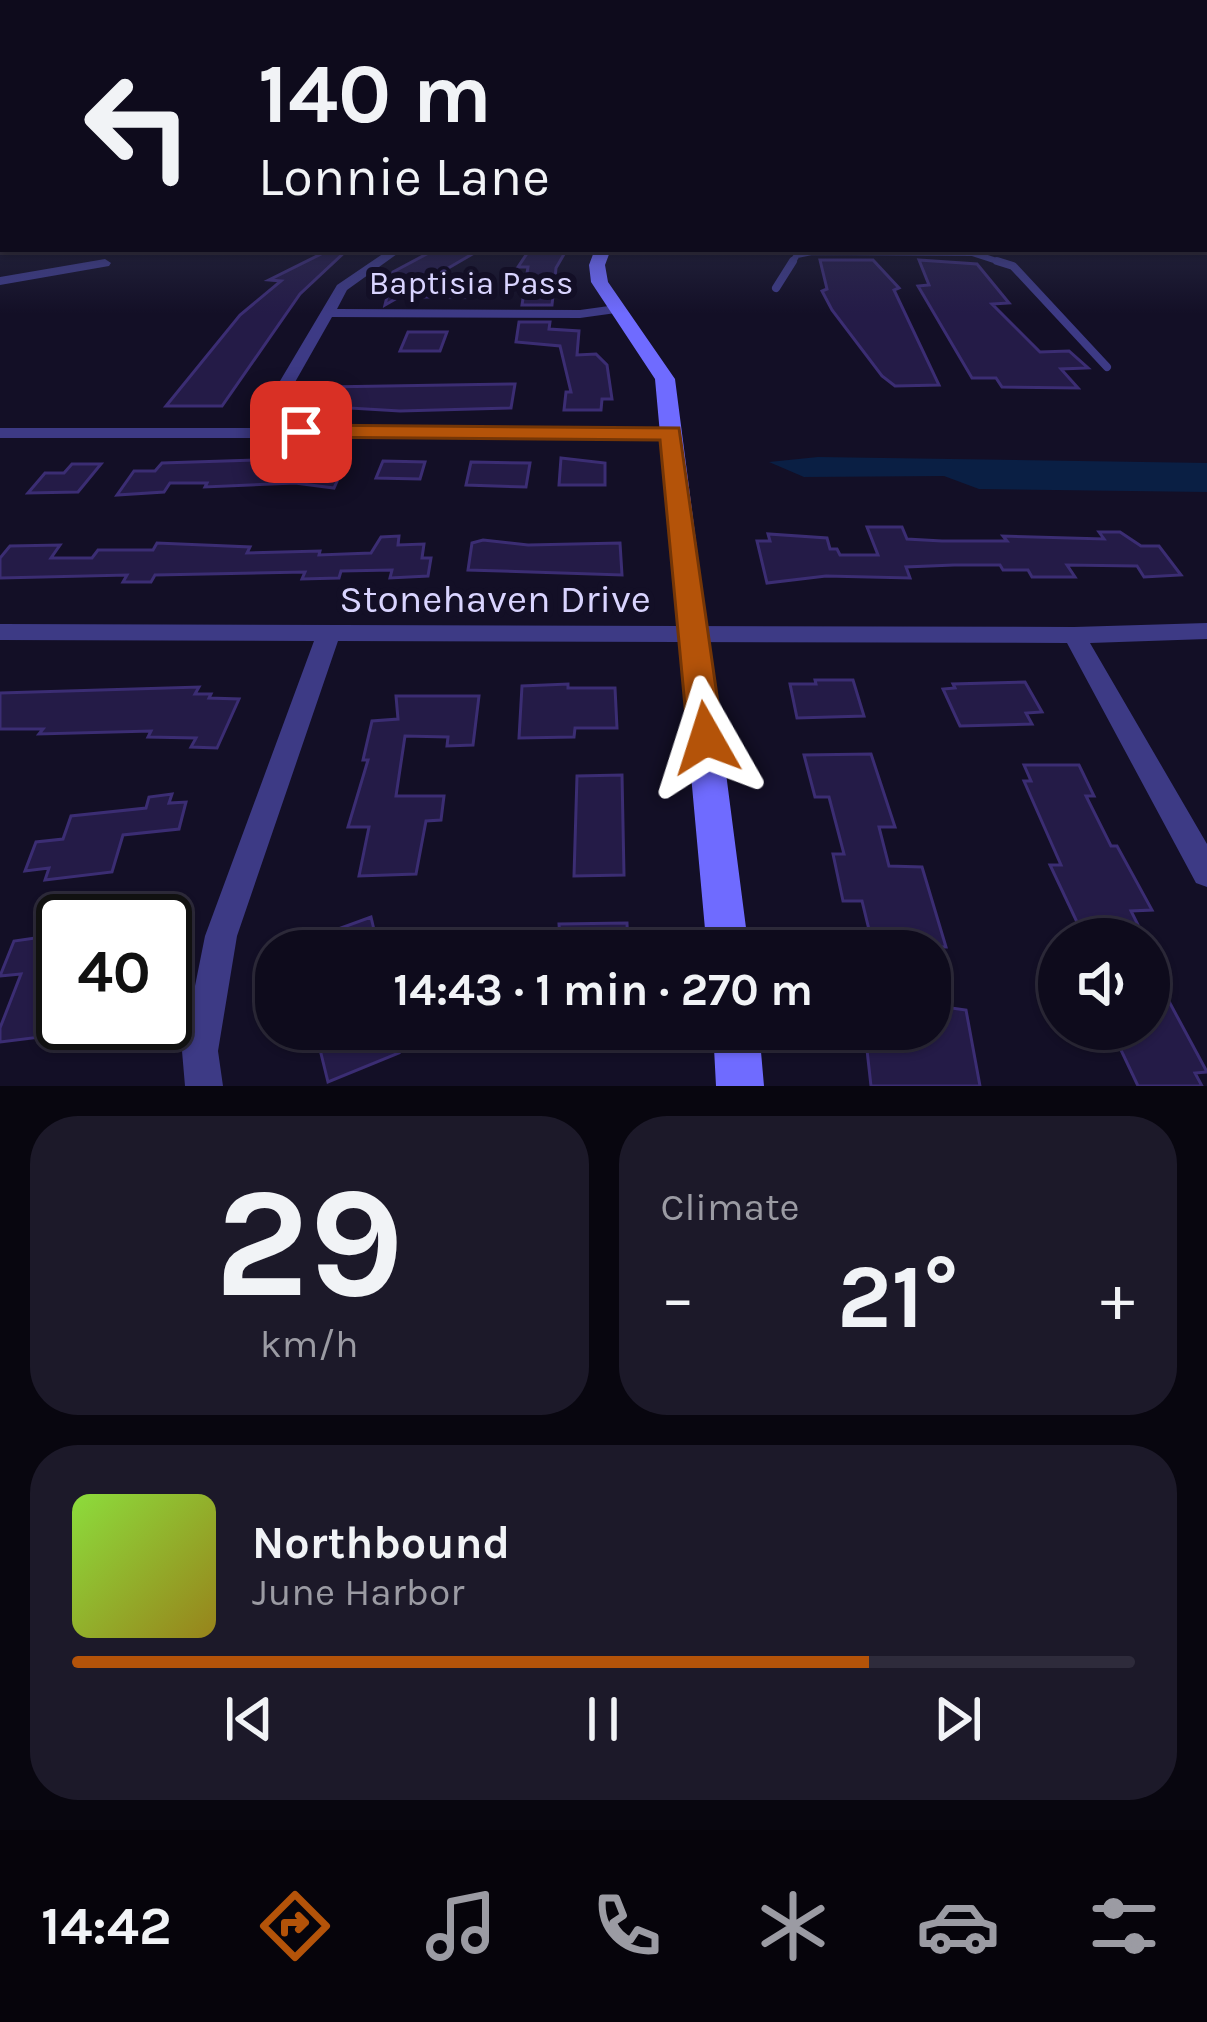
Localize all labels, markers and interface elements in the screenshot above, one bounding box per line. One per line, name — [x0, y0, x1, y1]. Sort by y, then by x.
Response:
text: 140 m — [258, 45, 492, 143]
icon: left — [60, 48, 216, 204]
text: Lonnie Lane — [258, 145, 550, 209]
street label: Baptisia Pass — [369, 264, 573, 302]
pin — [250, 381, 352, 483]
icon: arrive — [268, 399, 334, 465]
street label: Stonehaven Drive — [339, 576, 651, 622]
position arrow — [643, 675, 769, 801]
speed limit sign: 40 — [36, 894, 192, 1050]
map controls — [1038, 918, 1170, 1050]
button: sound — [1038, 918, 1170, 1050]
text: 14:43 · 1 min · 270 m — [393, 964, 813, 1016]
text: 29 — [214, 1152, 404, 1334]
text: Climate — [661, 1184, 800, 1230]
text: 21° — [837, 1244, 959, 1350]
text: − — [661, 1259, 695, 1337]
text: + — [1100, 1259, 1135, 1337]
text: km/h — [260, 1321, 359, 1367]
text: Northbound — [252, 1517, 510, 1569]
text: June Harbor — [252, 1569, 464, 1615]
icon: previous — [216, 1686, 282, 1752]
icon: pause — [570, 1686, 636, 1752]
icon: next — [925, 1686, 991, 1752]
icon: directions — [253, 1884, 337, 1968]
icon: music — [419, 1884, 503, 1968]
icon: phone — [585, 1884, 669, 1968]
icon: climate — [751, 1884, 835, 1968]
icon: car — [916, 1884, 1000, 1968]
icon: filters — [1082, 1884, 1166, 1968]
text: 14:42 — [41, 1894, 172, 1958]

